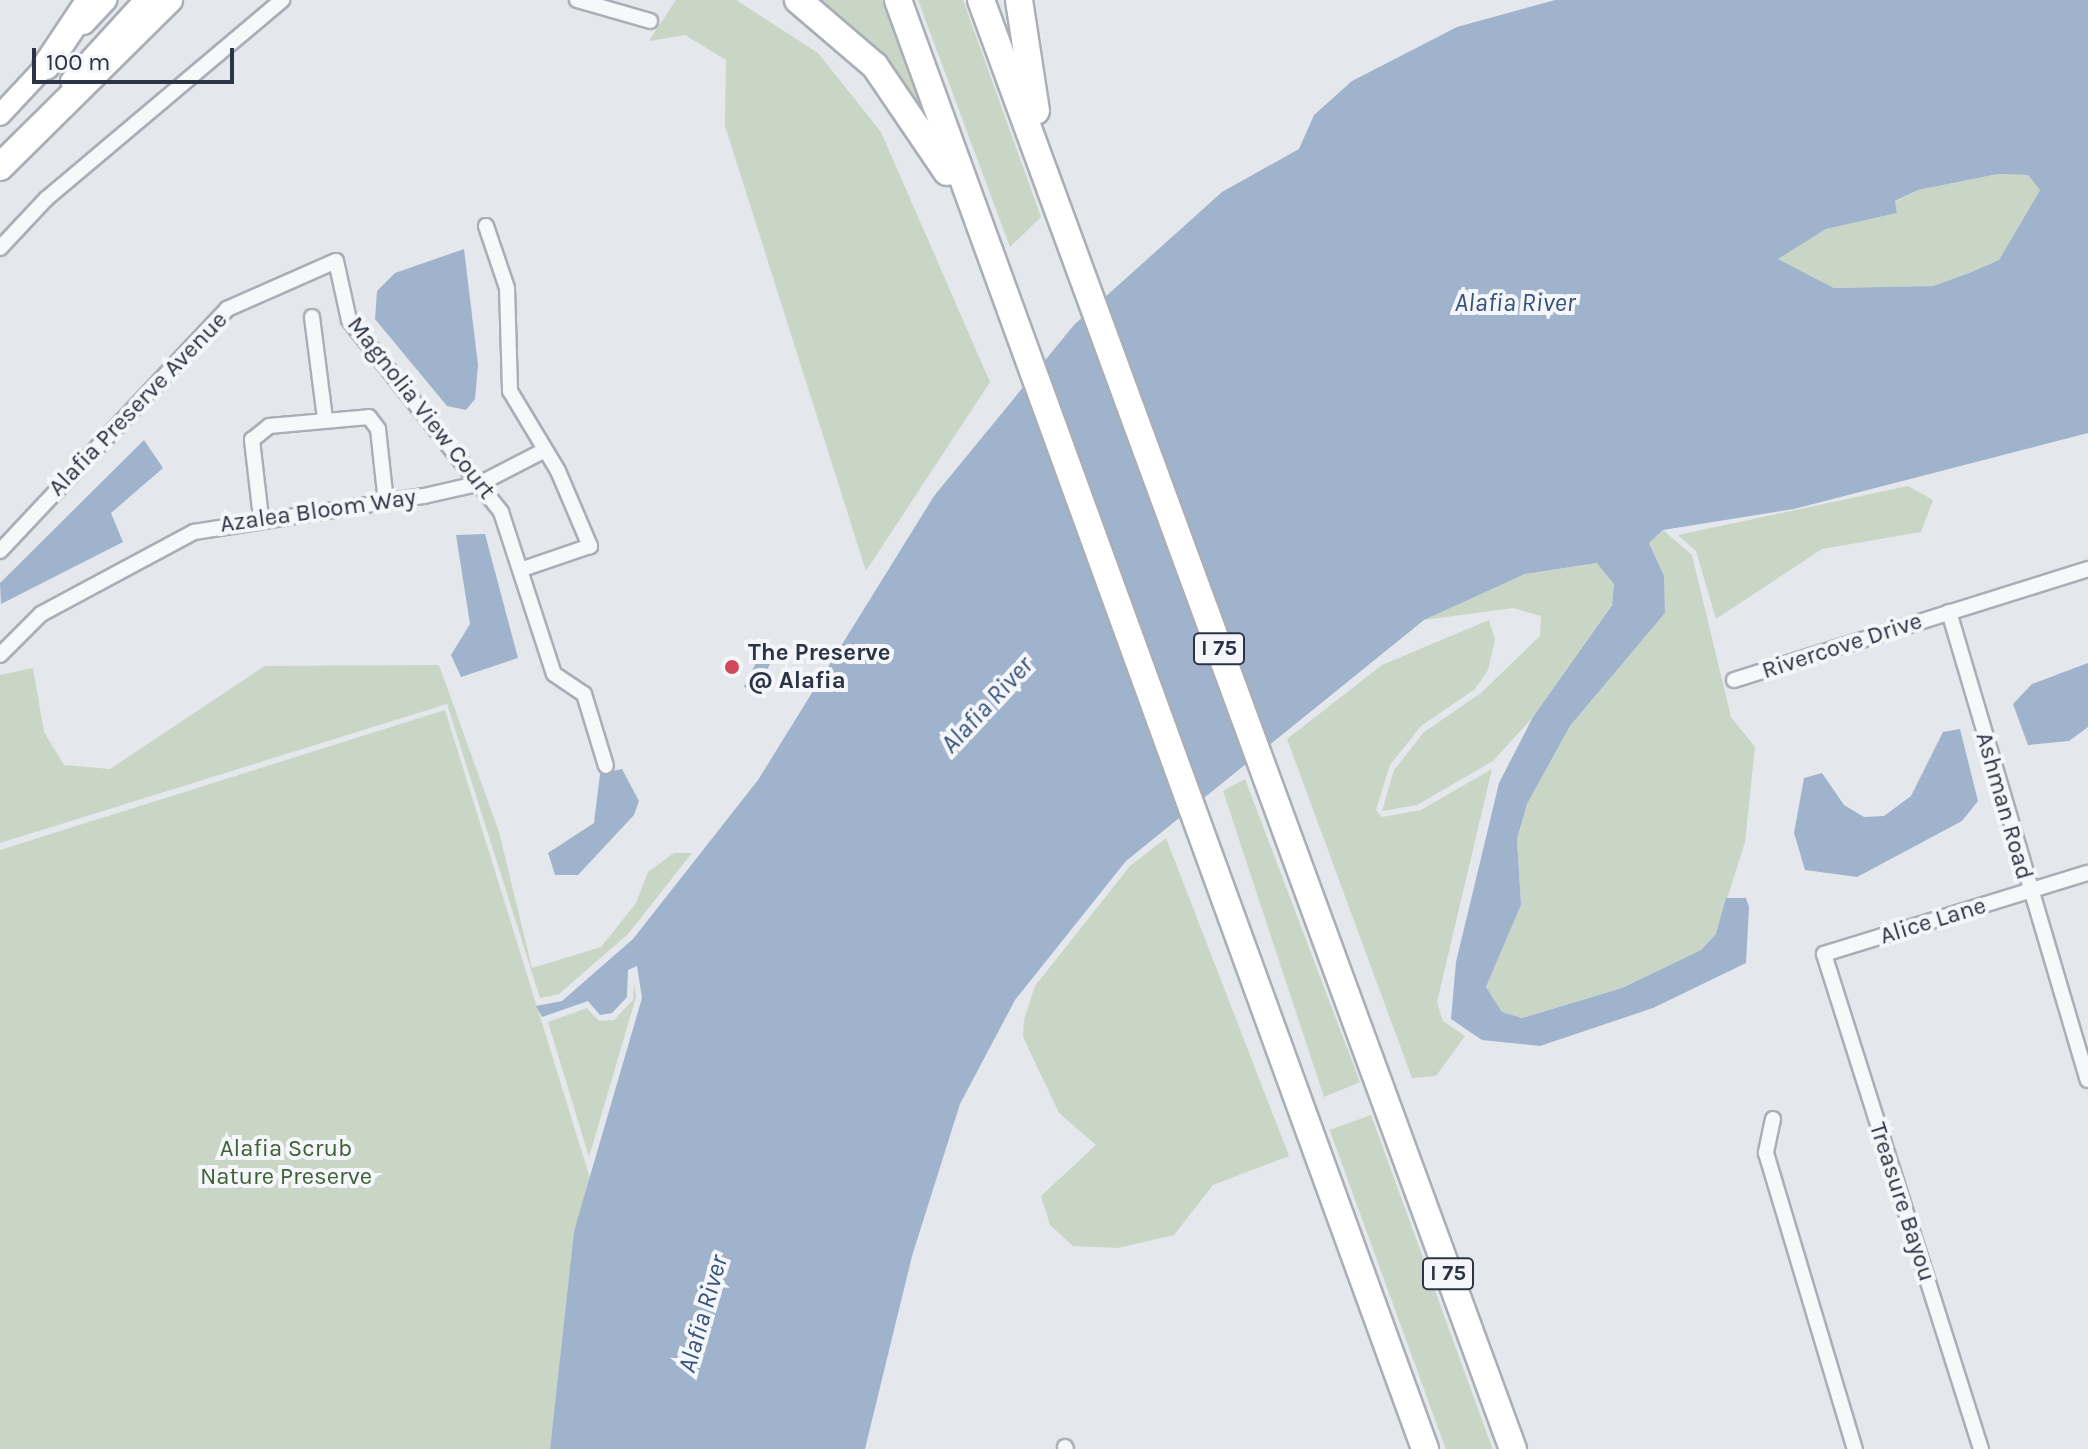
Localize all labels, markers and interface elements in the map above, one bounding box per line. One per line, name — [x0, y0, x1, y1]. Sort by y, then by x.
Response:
scale bar — [36, 32, 238, 82]
text: 100 m — [46, 48, 111, 76]
water label: Alafia River — [1455, 287, 1575, 319]
street label: Alafia Preserve Avenue — [43, 306, 233, 502]
street label: Magnolia View Court — [341, 311, 501, 505]
street label: Azalea Bloom Way — [218, 483, 418, 539]
street label: Rivercove Drive — [1758, 607, 1926, 685]
road number: I 75 — [1191, 631, 1247, 667]
place label: The Preserve @ Alafia — [748, 639, 891, 695]
water label: Alafia River — [934, 650, 1040, 760]
marker: The Preserve @ Alafia — [723, 658, 741, 676]
street label: Ashman Road — [1969, 729, 2039, 883]
street label: Alice Lane — [1877, 891, 1989, 951]
street label: Treasure Bayou — [1863, 1119, 1941, 1285]
park label: Alafia Scrub Nature Preserve — [200, 1135, 372, 1191]
water label: Alafia River — [671, 1252, 735, 1376]
road number: I 75 — [1420, 1256, 1476, 1292]

